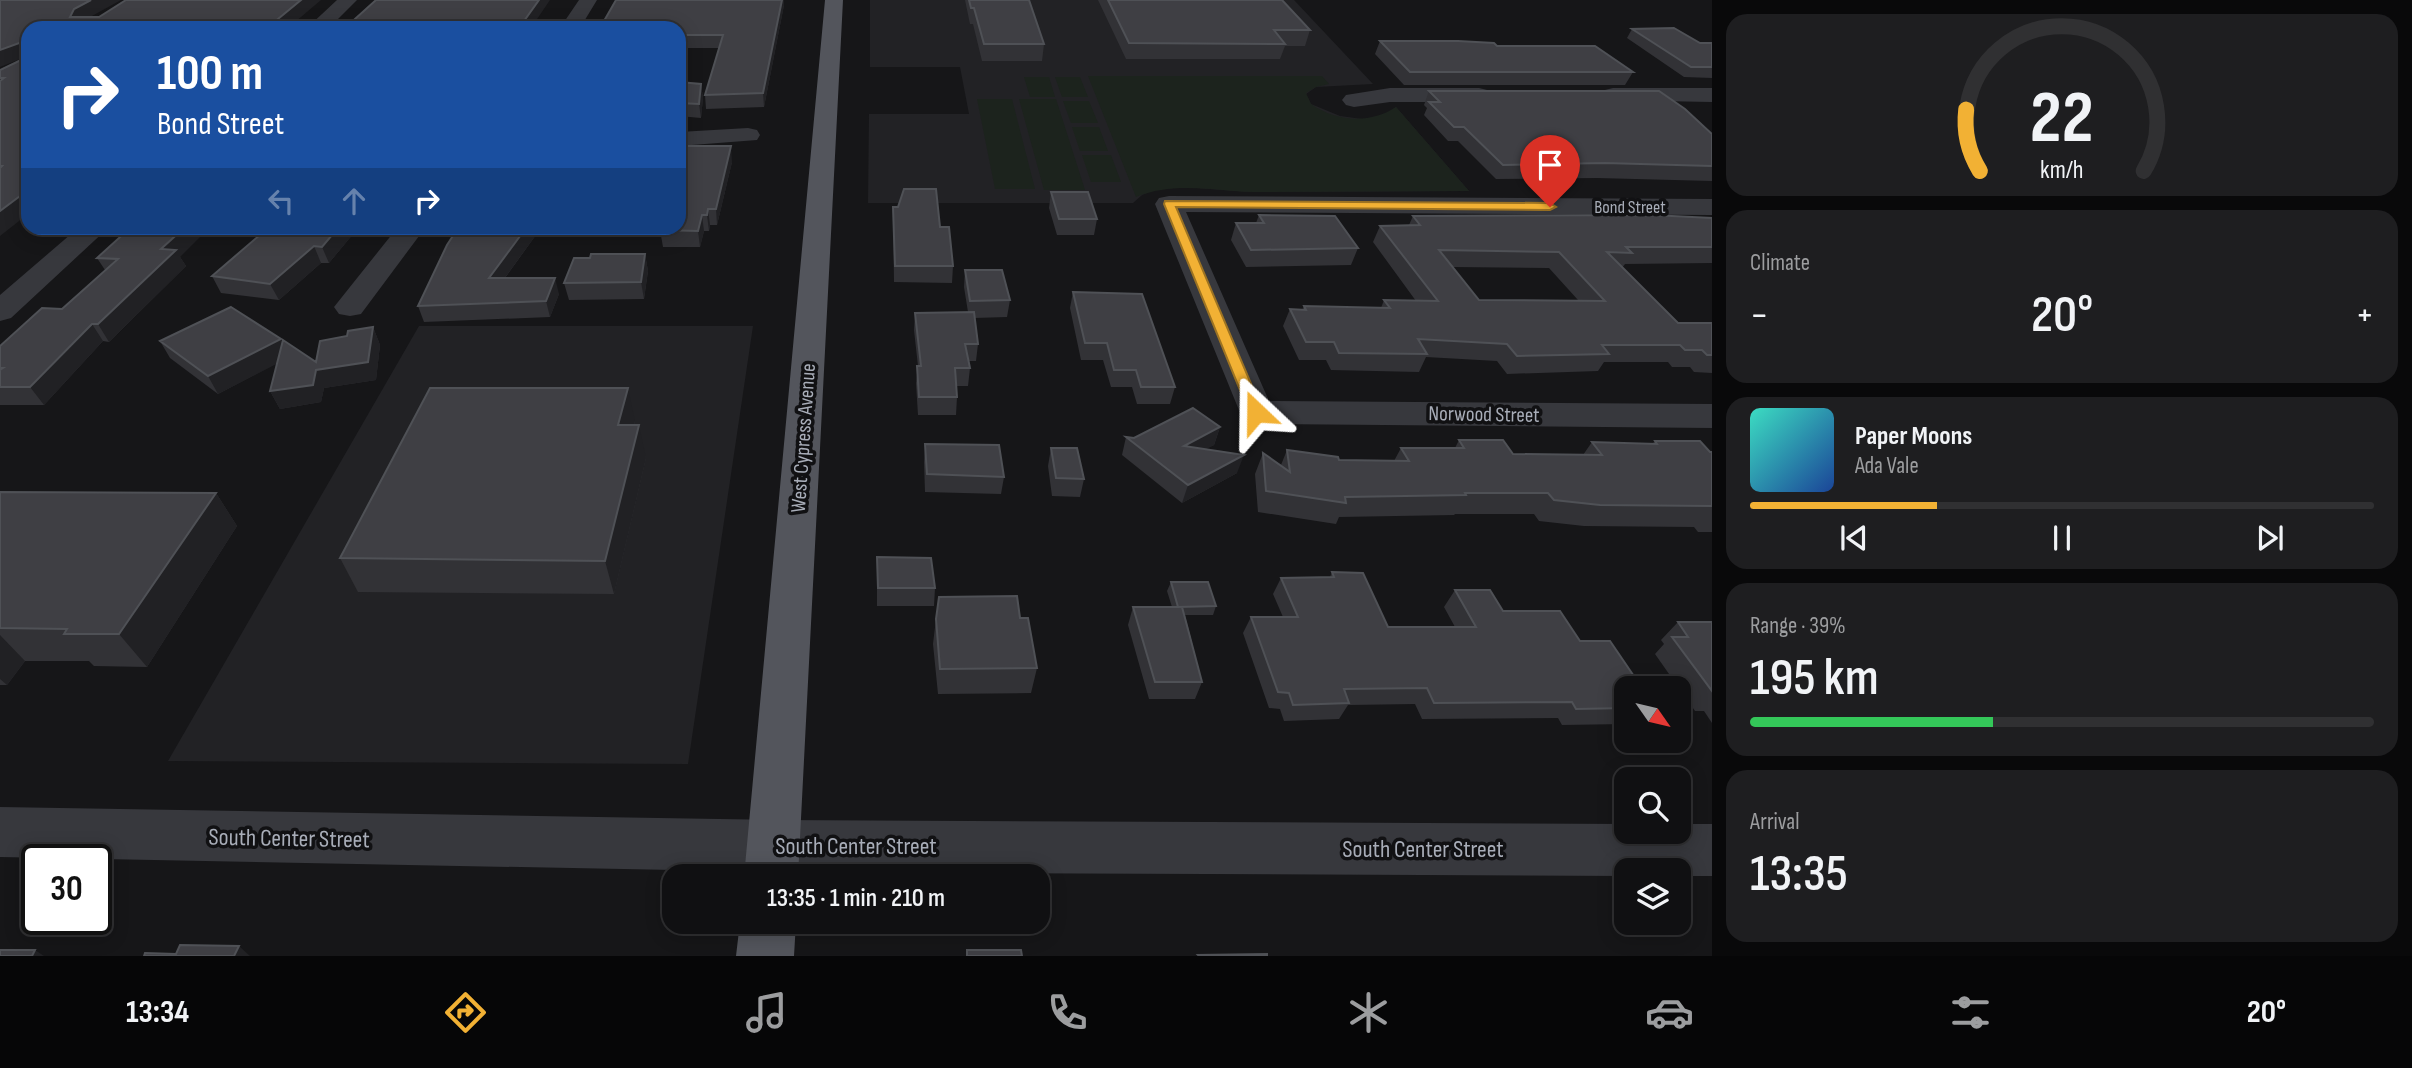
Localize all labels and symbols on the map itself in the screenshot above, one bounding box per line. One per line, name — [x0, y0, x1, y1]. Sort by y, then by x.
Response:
pin — [1520, 135, 1580, 207]
street label: Bond Street — [1594, 197, 1666, 218]
street label: West Cypress Avenue — [786, 363, 821, 514]
position arrow — [1219, 375, 1293, 449]
street label: Norwood Street — [1428, 401, 1540, 428]
north arrow — [1614, 676, 1690, 752]
street label: South Center Street — [208, 823, 370, 854]
street label: South Center Street — [775, 832, 937, 861]
street label: South Center Street — [1342, 835, 1504, 864]
speed limit sign: 30 — [21, 844, 112, 935]

